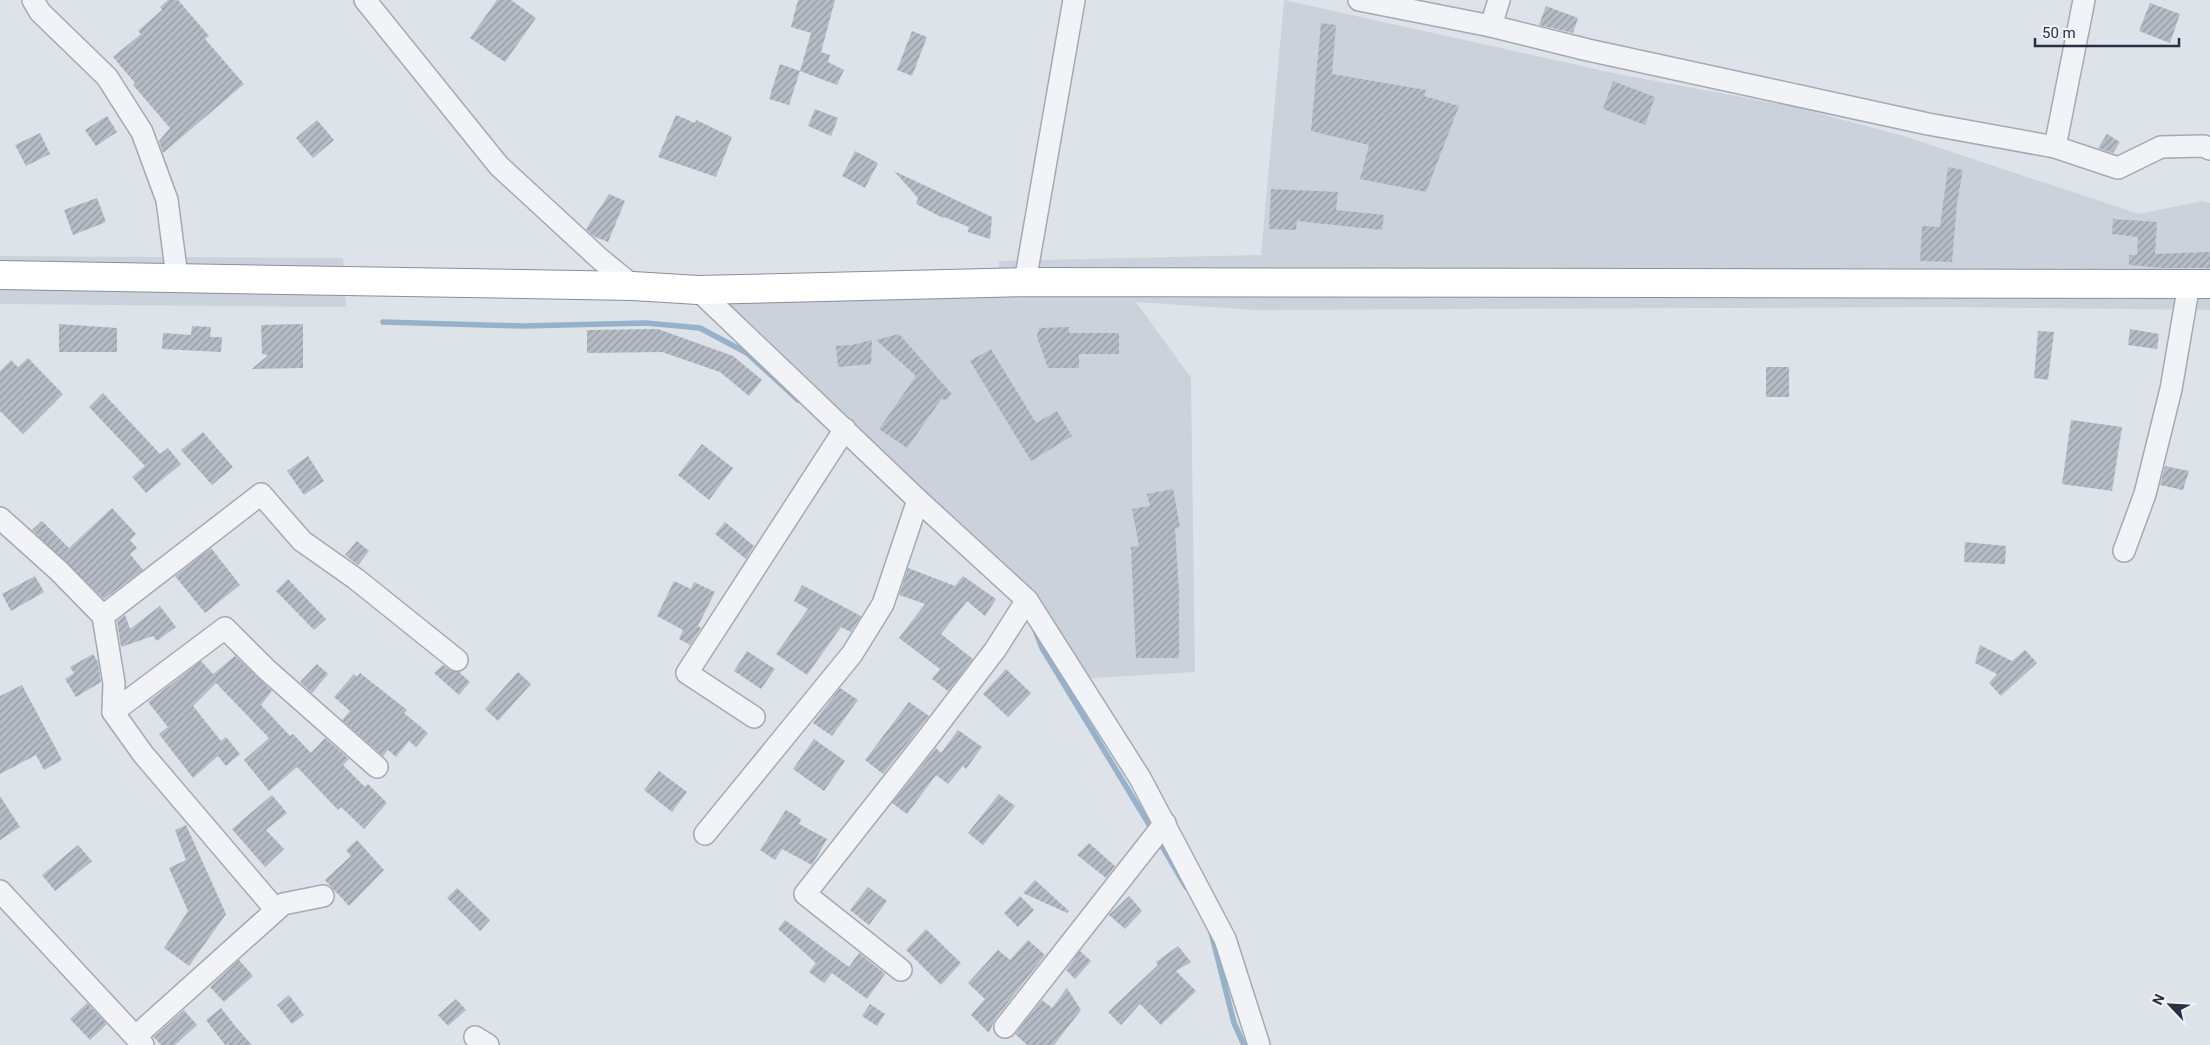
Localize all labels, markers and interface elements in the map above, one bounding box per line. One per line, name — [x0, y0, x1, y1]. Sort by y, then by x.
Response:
scale bar — [2035, 15, 2179, 47]
text: 50 m — [2042, 24, 2076, 42]
north arrow — [2145, 980, 2195, 1030]
text: N — [2149, 992, 2168, 1007]

